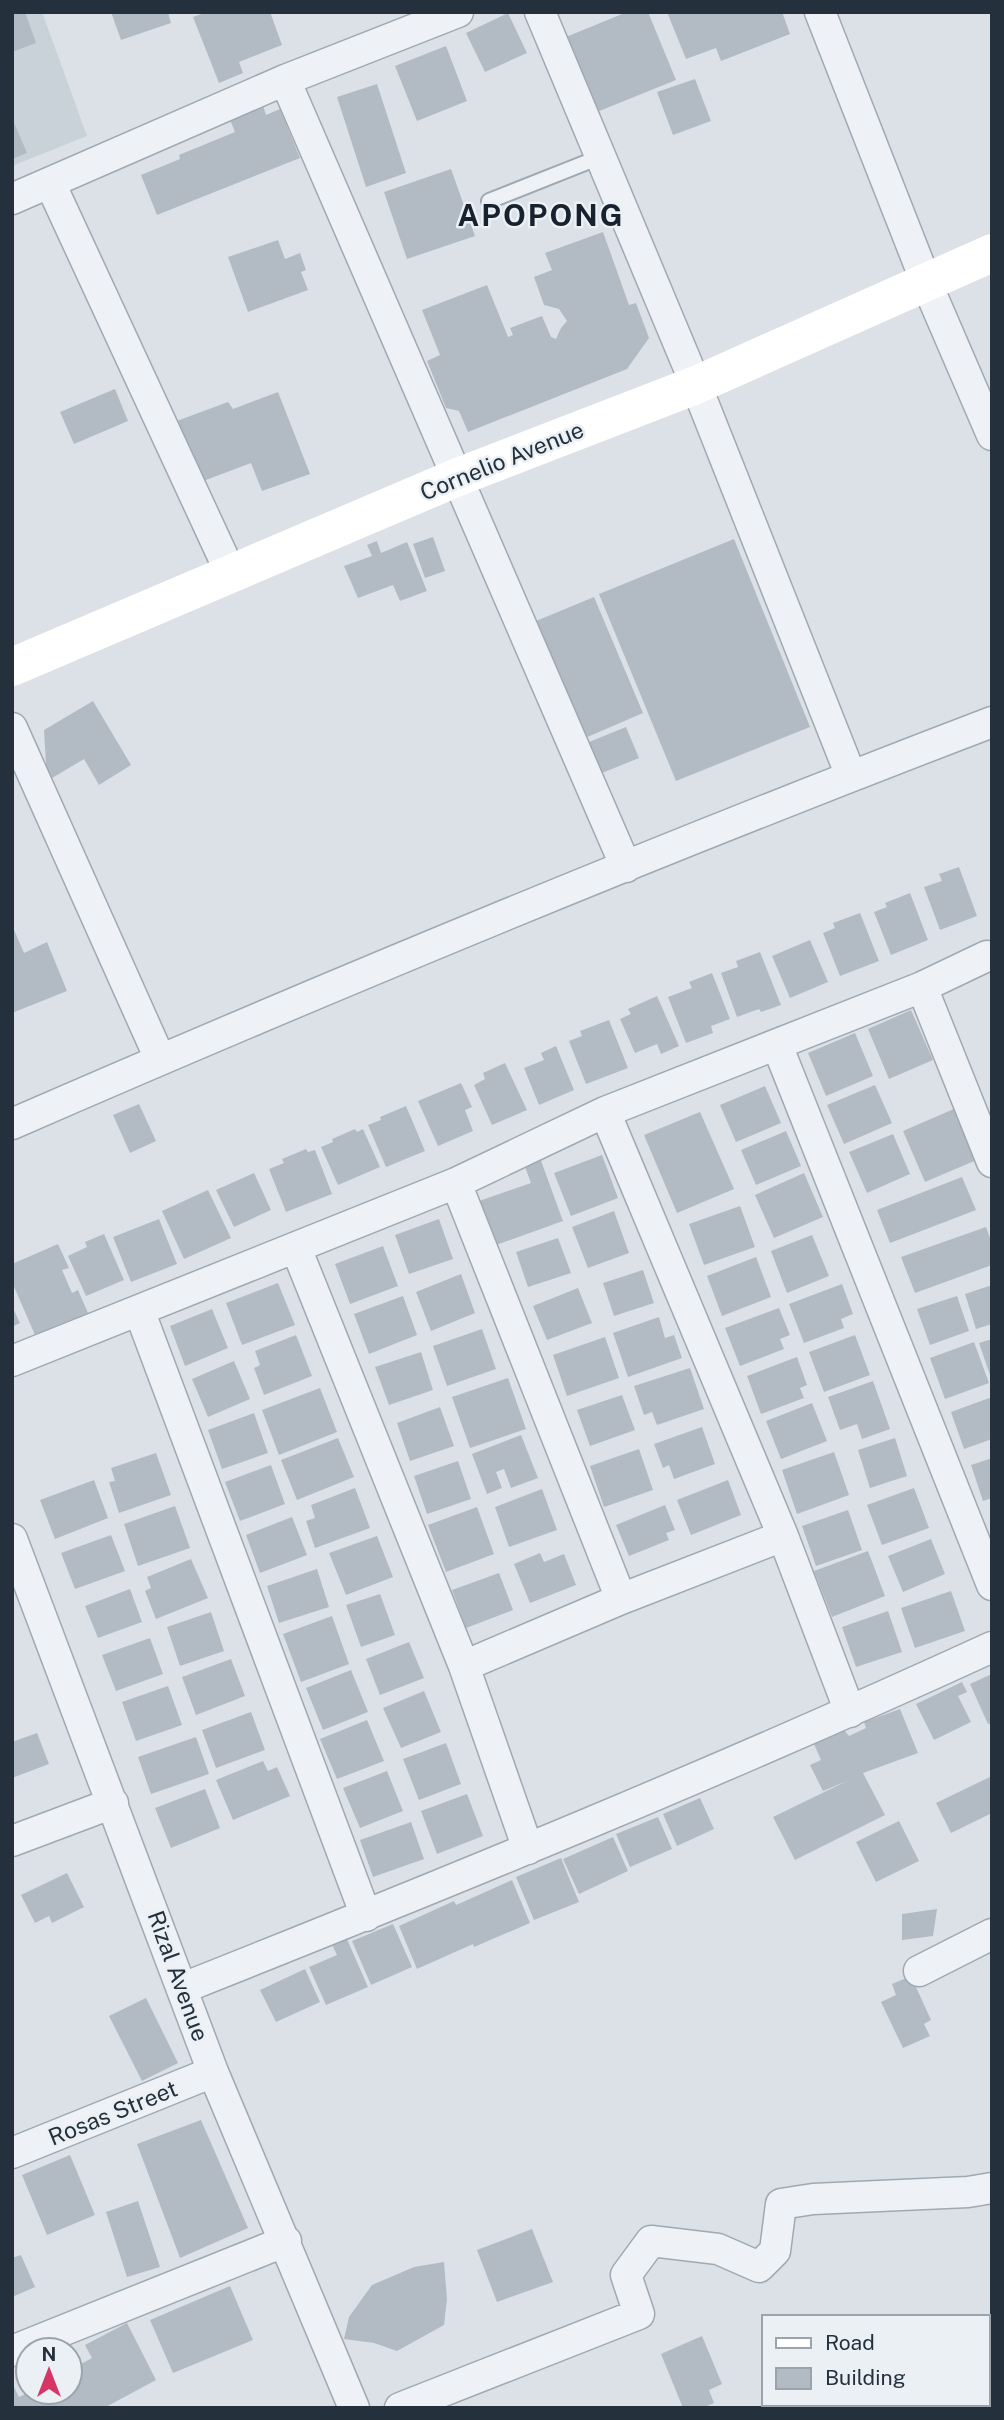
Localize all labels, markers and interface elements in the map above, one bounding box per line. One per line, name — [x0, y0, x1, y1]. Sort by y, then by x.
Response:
district label: APOPONG — [458, 197, 624, 233]
street label: Cornelio Avenue — [416, 415, 588, 506]
street label: Rizal Avenue — [142, 1907, 215, 2045]
street label: Rosas Street — [44, 2074, 181, 2151]
legend — [762, 2315, 990, 2406]
text: Road — [825, 2330, 875, 2355]
north arrow — [14, 2336, 84, 2406]
text: N — [42, 2343, 56, 2365]
text: Building — [825, 2365, 906, 2390]

